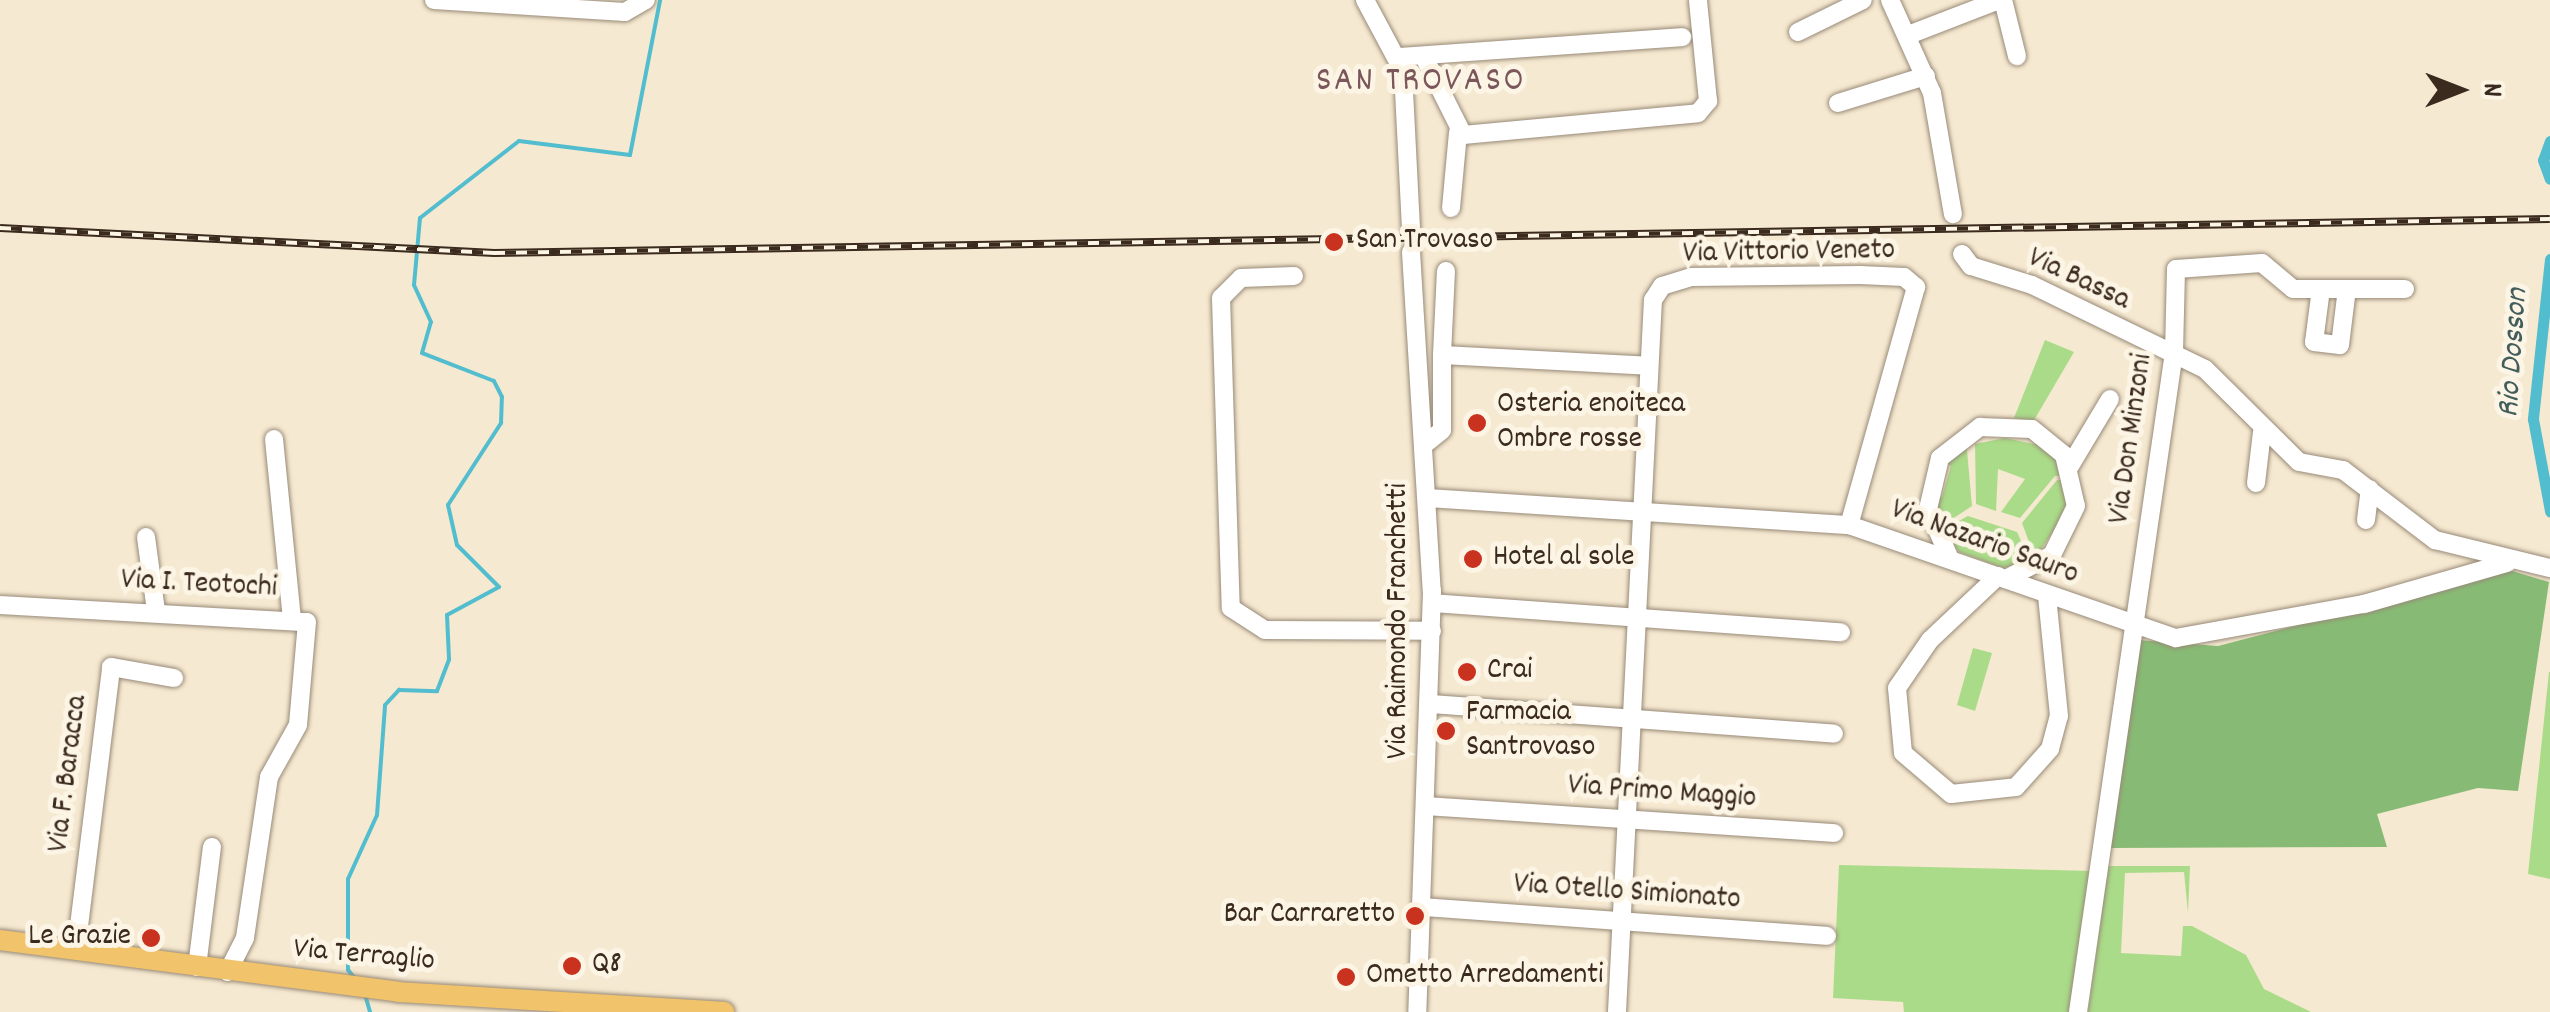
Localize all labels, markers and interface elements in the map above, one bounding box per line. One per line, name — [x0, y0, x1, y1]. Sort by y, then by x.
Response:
north arrow — [2410, 40, 2510, 140]
district label: SAN TROVASO — [1316, 61, 1526, 103]
text: N — [2470, 83, 2510, 97]
place label: San Trovaso — [1356, 224, 1493, 260]
marker: San Trovaso — [1321, 229, 1347, 255]
street label: Via Vittorio Veneto — [1683, 234, 1895, 274]
street label: Via Bassa — [2021, 242, 2135, 320]
water label: Rio Dosson — [2491, 287, 2539, 419]
street label: Via Don Minzoni — [2103, 352, 2163, 526]
place label: Osteria enoiteca Ombre rosse — [1497, 388, 1685, 458]
marker: Osteria enoiteca Ombre rosse — [1466, 412, 1488, 434]
street label: Via Raimondo Franchetti — [1382, 483, 1418, 759]
street label: Via Nazario Sauro — [1885, 493, 2083, 595]
place label: Hotel al sole — [1493, 541, 1634, 577]
marker: Hotel al sole — [1462, 548, 1484, 570]
street label: Via I. Teotochi — [120, 564, 278, 608]
place label: Crai — [1487, 654, 1533, 690]
marker: Crai — [1456, 661, 1478, 683]
street label: Via F. Baracca — [43, 694, 97, 854]
place label: Farmacia Santrovaso — [1466, 696, 1595, 766]
marker: Farmacia Santrovaso — [1435, 720, 1457, 742]
street label: Via Primo Maggio — [1567, 769, 1757, 819]
street label: Via Otello Simionato — [1512, 868, 1742, 920]
place label: Bar Carraretto — [1224, 898, 1395, 934]
marker: Bar Carraretto — [1404, 905, 1426, 927]
place label: Le Grazie — [28, 920, 131, 956]
marker: Le Grazie — [140, 927, 162, 949]
street label: Via Terraglio — [292, 933, 436, 981]
place label: Q8 — [592, 948, 622, 984]
marker: Q8 — [561, 955, 583, 977]
place label: Ometto Arredamenti — [1366, 959, 1604, 995]
marker: Ometto Arredamenti — [1335, 966, 1357, 988]

